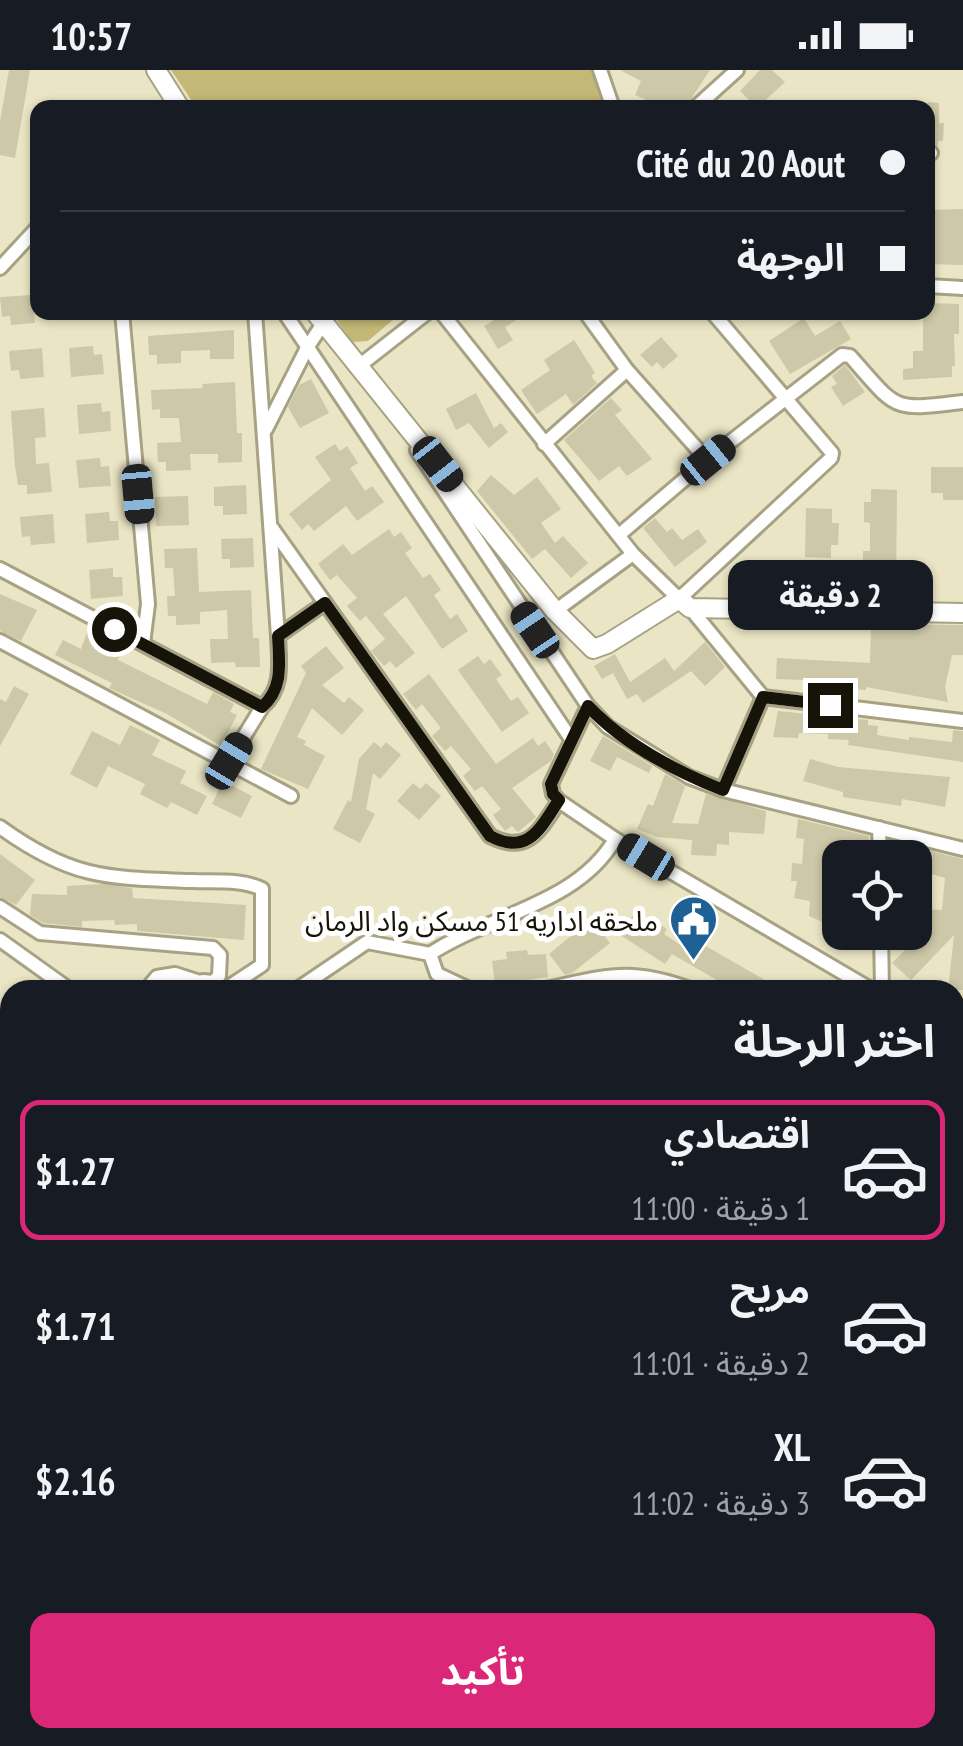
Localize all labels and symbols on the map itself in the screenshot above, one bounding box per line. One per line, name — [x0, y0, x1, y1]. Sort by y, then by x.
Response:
car — [675, 429, 741, 491]
car — [408, 431, 468, 497]
car — [120, 463, 156, 525]
callout: 2 دقيقة — [728, 560, 932, 630]
car — [506, 597, 564, 663]
route start — [92, 607, 137, 652]
route end — [808, 683, 853, 728]
car — [201, 728, 257, 794]
car — [613, 829, 679, 885]
public building icon: ملحقه اداريه 51 مسكن واد الرمان — [667, 894, 719, 962]
place label: ملحقه اداريه 51 مسكن واد الرمان — [305, 902, 658, 939]

